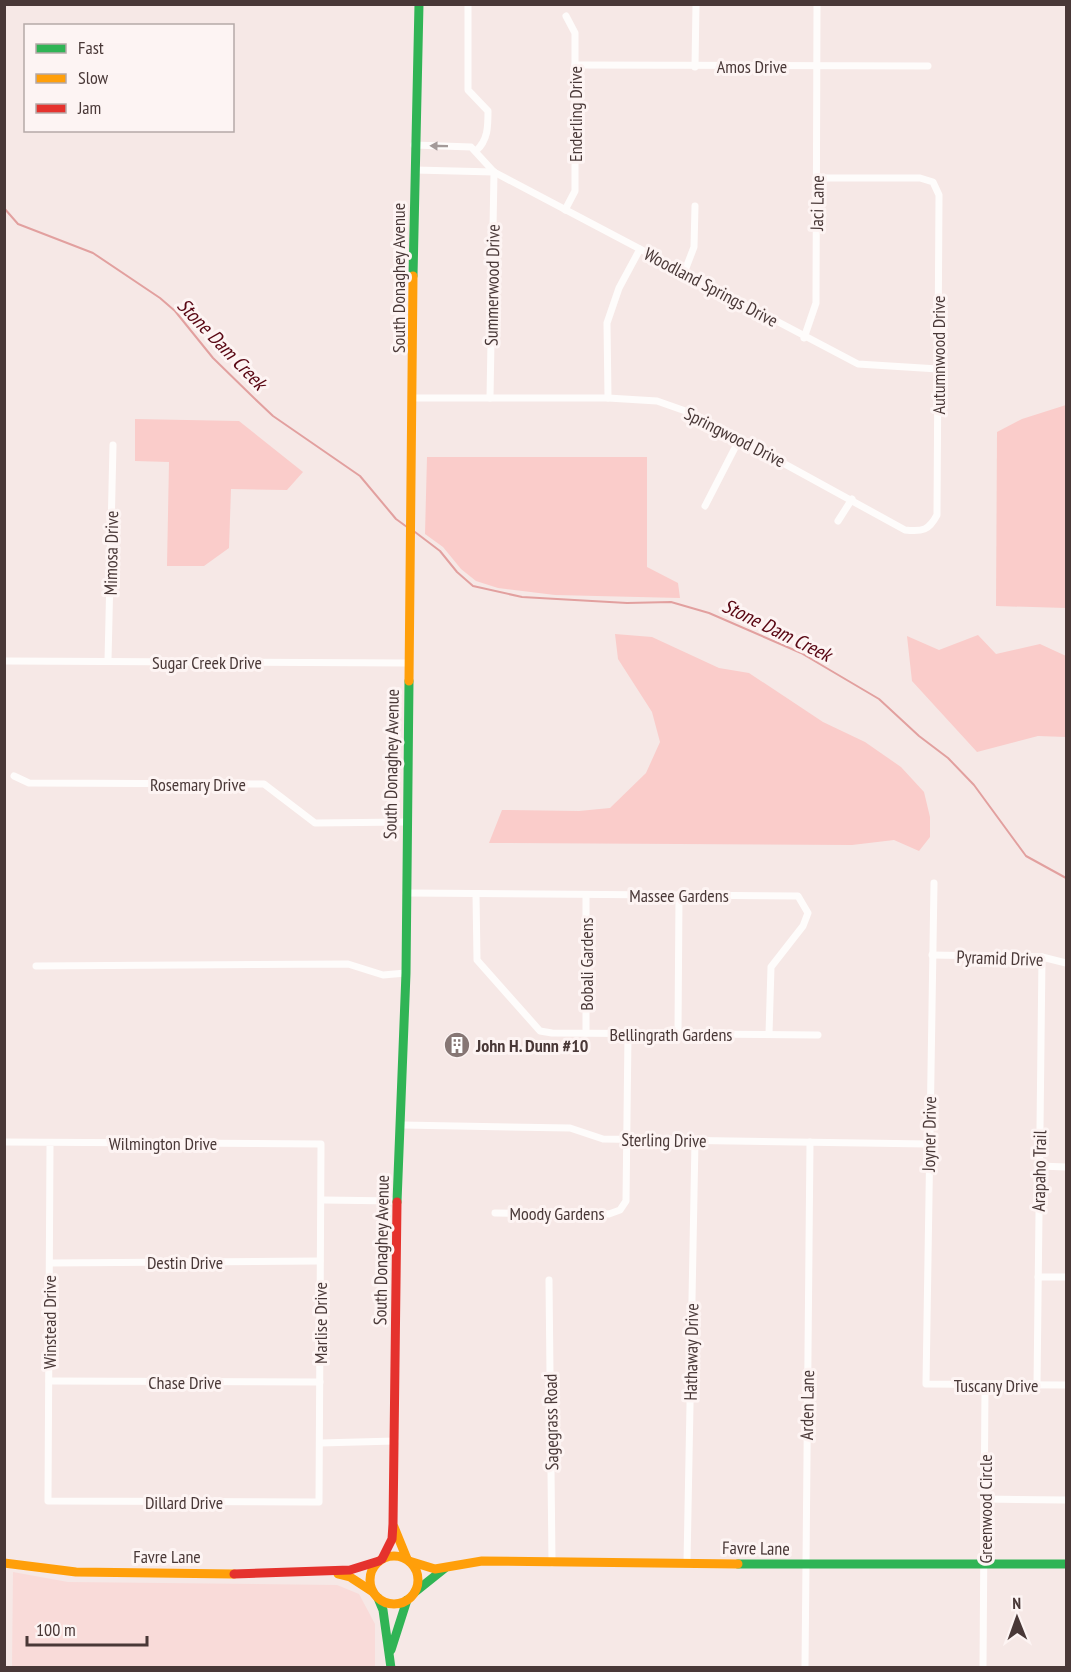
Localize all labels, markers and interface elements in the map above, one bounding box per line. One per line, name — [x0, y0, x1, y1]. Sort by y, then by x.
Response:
legend — [24, 24, 234, 132]
text: Fast — [78, 36, 104, 59]
street label: Amos Drive — [717, 55, 787, 78]
text: Slow — [78, 66, 109, 89]
street label: Enderling Drive — [564, 66, 587, 162]
text: Jam — [77, 96, 101, 119]
one-way arrow — [429, 141, 448, 151]
street label: Jaci Lane — [805, 175, 829, 232]
street label: South Donaghey Avenue — [387, 203, 410, 353]
street label: Summerwood Drive — [479, 224, 505, 346]
street label: Woodland Springs Drive — [640, 242, 782, 332]
water label: Stone Dam Creek — [172, 292, 274, 397]
street label: Autumnwood Drive — [927, 295, 950, 415]
street label: Springwood Drive — [681, 402, 789, 472]
street label: Mimosa Drive — [99, 510, 123, 596]
water label: Stone Dam Creek — [718, 592, 838, 669]
street label: Sugar Creek Drive — [152, 651, 262, 674]
street label: South Donaghey Avenue — [378, 689, 404, 839]
street label: Rosemary Drive — [150, 773, 246, 796]
street label: Massee Gardens — [629, 884, 729, 907]
street label: Bobali Gardens — [575, 917, 598, 1011]
street label: Pyramid Drive — [956, 945, 1044, 971]
street label: Bellingrath Gardens — [610, 1023, 732, 1046]
building icon: John H. Dunn #10 — [442, 1030, 472, 1060]
place label: John H. Dunn #10 — [475, 1034, 588, 1057]
street label: Joyner Drive — [917, 1096, 941, 1173]
street label: Sterling Drive — [621, 1128, 707, 1152]
street label: Arapaho Trail — [1027, 1129, 1051, 1212]
street label: Wilmington Drive — [109, 1132, 217, 1155]
street label: South Donaghey Avenue — [368, 1175, 394, 1325]
street label: Moody Gardens — [509, 1202, 605, 1225]
street label: Destin Drive — [147, 1251, 223, 1274]
street label: Winstead Drive — [38, 1275, 61, 1369]
street label: Marlise Drive — [309, 1282, 332, 1364]
street label: Hathaway Drive — [679, 1303, 703, 1401]
street label: Arden Lane — [795, 1370, 819, 1440]
street label: Chase Drive — [148, 1371, 222, 1394]
street label: Sagegrass Road — [539, 1374, 563, 1470]
street label: Tuscany Drive — [954, 1374, 1038, 1397]
street label: Greenwood Circle — [974, 1454, 997, 1564]
street label: Dillard Drive — [145, 1491, 223, 1514]
street label: Favre Lane — [722, 1536, 790, 1560]
street label: Favre Lane — [133, 1545, 201, 1568]
north arrow — [987, 1588, 1047, 1648]
text: N — [1012, 1593, 1021, 1613]
scale bar — [27, 1609, 147, 1647]
text: 100 m — [36, 1618, 76, 1641]

